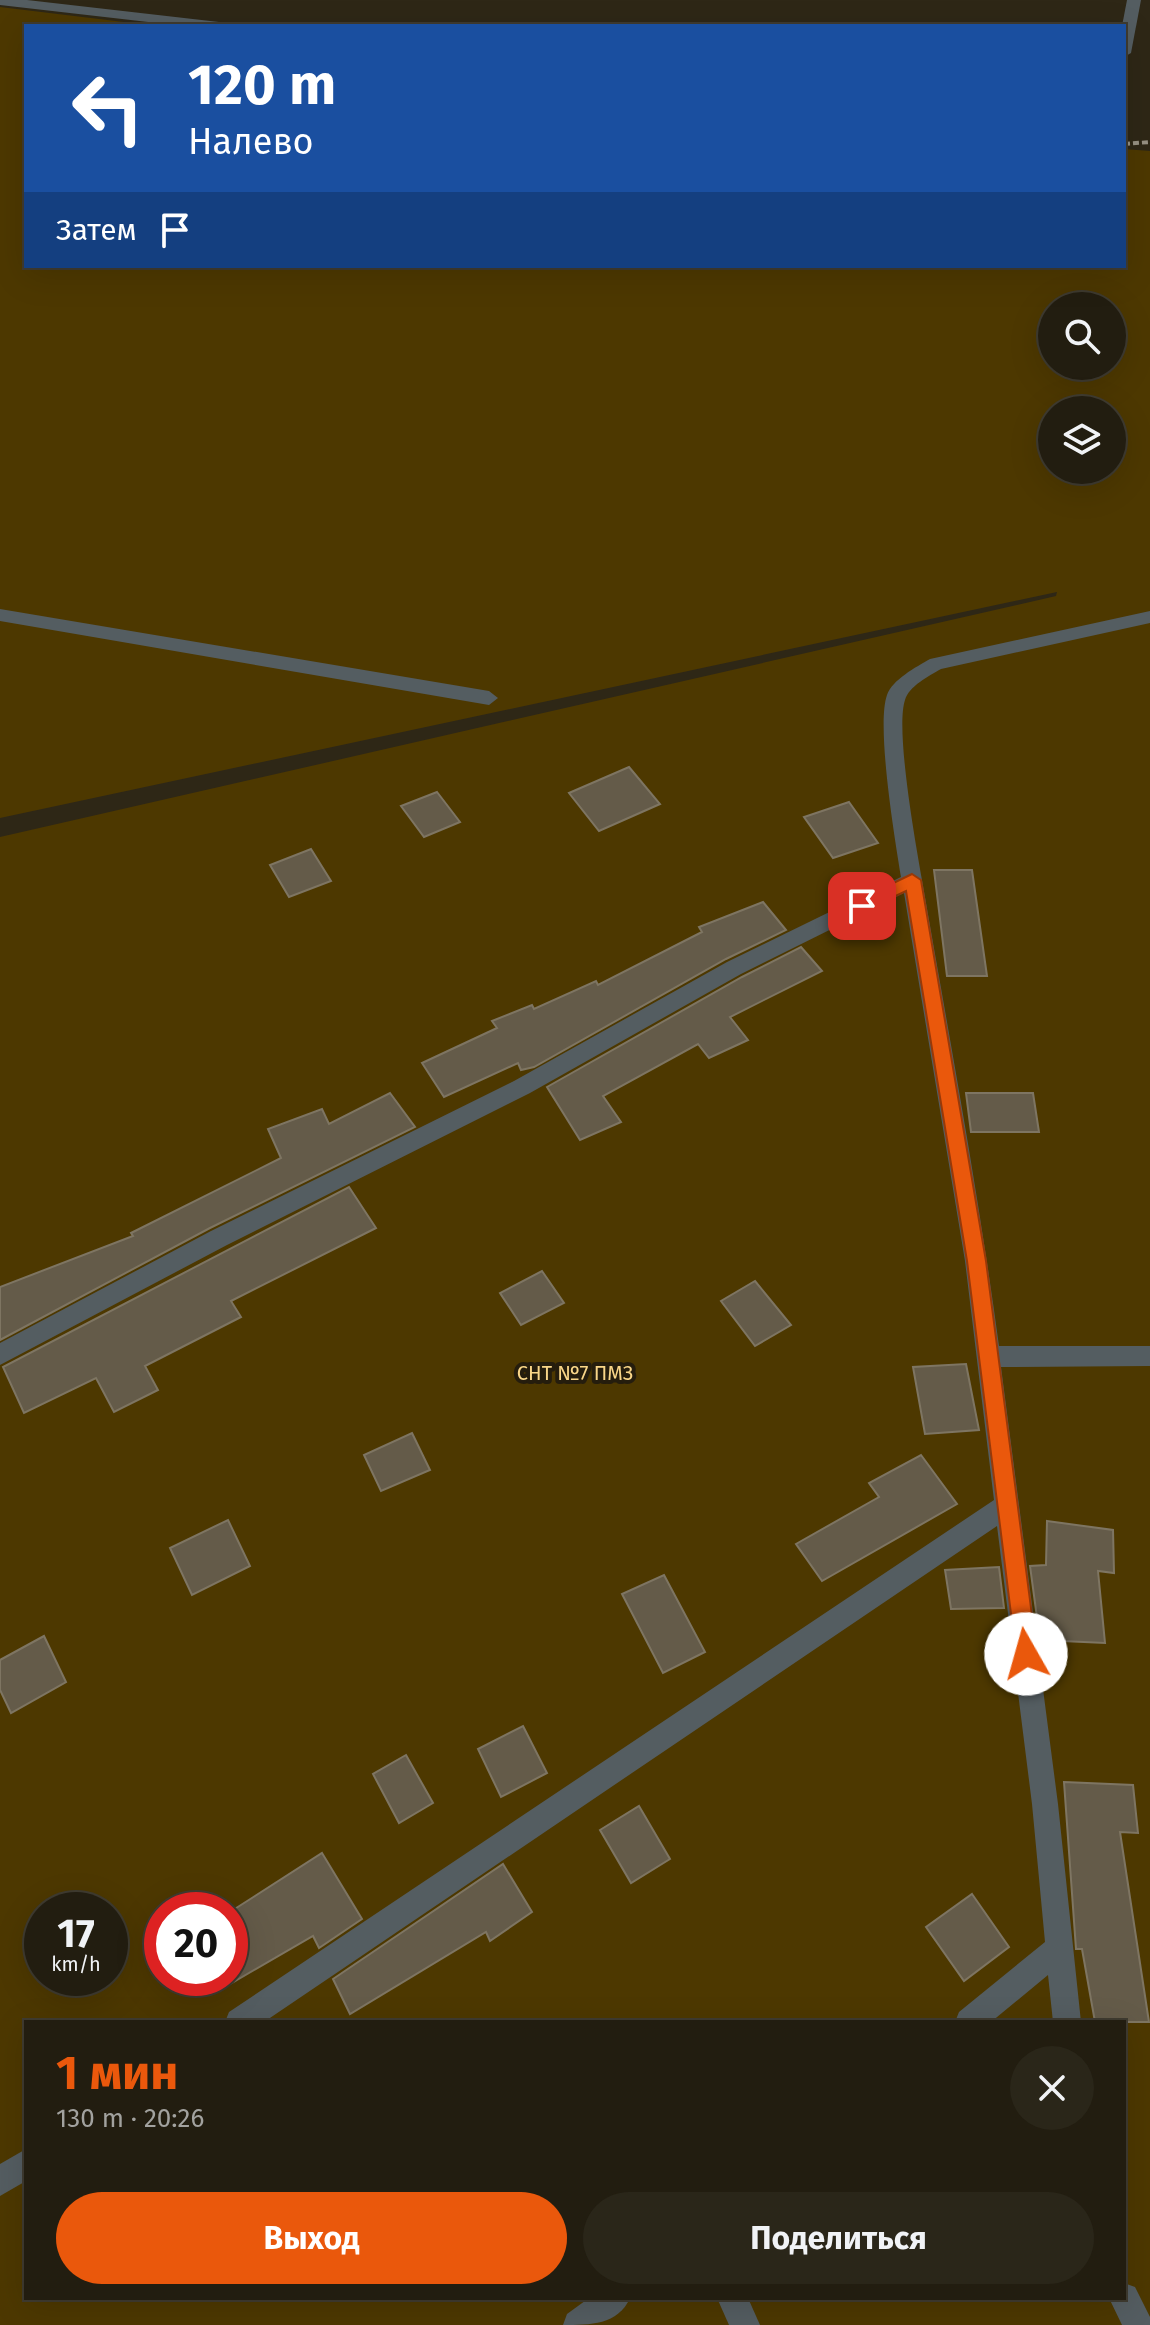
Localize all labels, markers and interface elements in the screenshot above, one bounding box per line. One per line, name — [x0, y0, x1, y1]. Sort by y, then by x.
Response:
text: 120 m — [188, 52, 336, 119]
icon: left — [56, 56, 160, 160]
text: Налево — [188, 120, 314, 164]
icon: arrive — [153, 208, 197, 252]
text: Затем — [56, 212, 137, 248]
map controls — [1038, 292, 1126, 484]
button: search — [1038, 292, 1126, 380]
button: layers — [1038, 396, 1126, 484]
pin — [828, 872, 896, 940]
icon: arrive — [840, 884, 884, 928]
park label: СНТ №7 ПМЗ — [517, 1361, 633, 1385]
position arrow — [984, 1612, 1068, 1696]
speed limit sign: 20 — [144, 1892, 248, 1996]
text: 17 — [57, 1910, 95, 1958]
text: km/h — [51, 1952, 101, 1976]
text: 1 мин — [56, 2044, 178, 2102]
button: close — [1010, 2046, 1094, 2130]
text: 130 m · 20:26 — [56, 2103, 204, 2134]
button: Выход — [56, 2192, 567, 2284]
button: Поделиться — [583, 2192, 1094, 2284]

